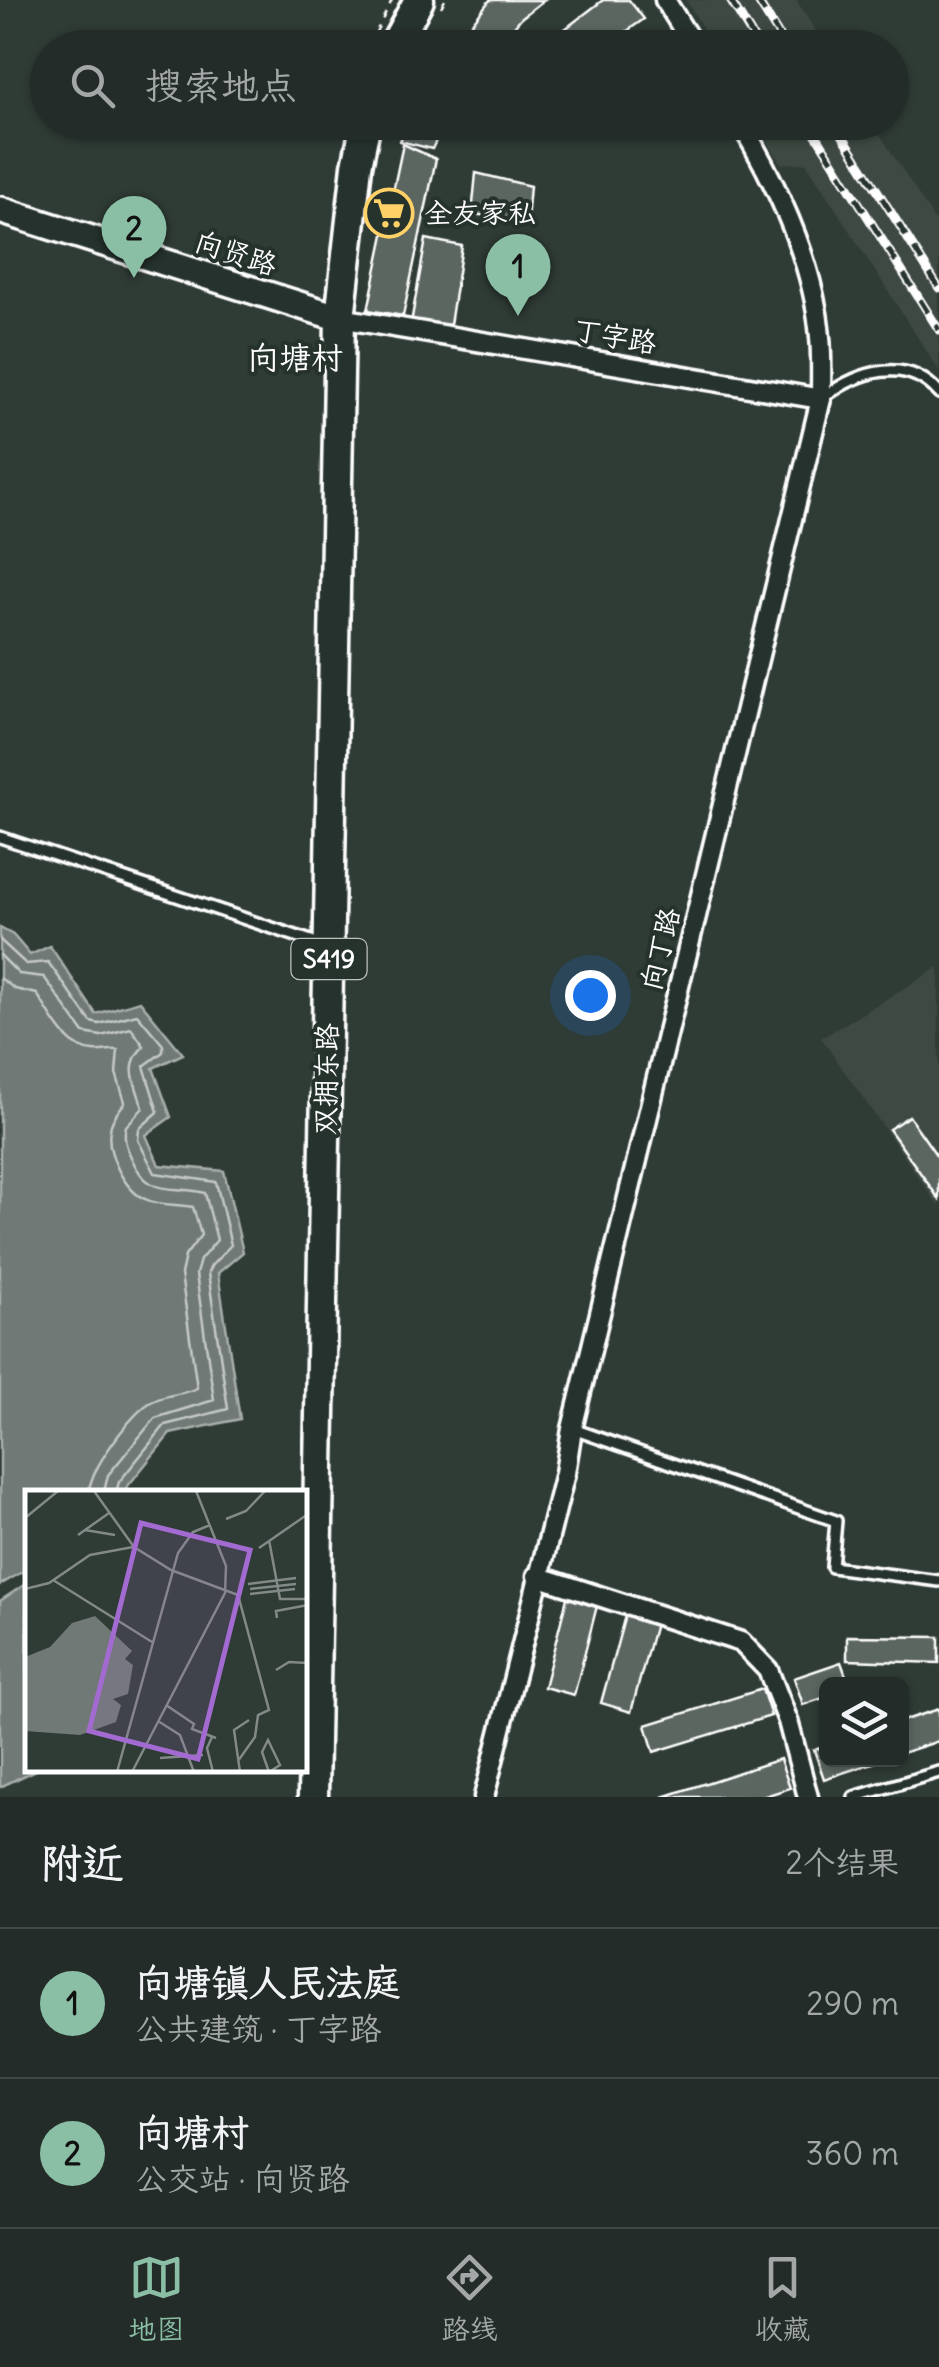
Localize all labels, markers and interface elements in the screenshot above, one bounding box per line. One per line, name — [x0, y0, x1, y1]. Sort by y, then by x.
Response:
search box — [30, 30, 909, 140]
icon: search — [65, 58, 120, 113]
text: 搜索地点 — [145, 62, 297, 109]
supermarket icon: 全友家私 — [363, 187, 415, 239]
place label: 全友家私 — [424, 195, 536, 231]
pin: 2 — [102, 196, 166, 278]
street label: 向贤路 — [190, 223, 282, 283]
pin: 1 — [486, 234, 550, 316]
street label: 丁字路 — [571, 311, 659, 361]
district label: 向塘村 — [247, 337, 343, 378]
street label: 向丁路 — [632, 904, 688, 994]
road number: S419 — [292, 939, 366, 979]
your location — [565, 970, 616, 1021]
street label: 双拥东路 — [307, 1023, 345, 1135]
inset map — [25, 1490, 308, 1772]
map controls — [819, 1677, 909, 1767]
button: layers — [819, 1677, 909, 1767]
text: 附近 — [40, 1837, 124, 1889]
text: 2个结果 — [785, 1842, 899, 1883]
text: 向塘镇人民法庭 — [135, 1959, 401, 2006]
text: 1 — [66, 1983, 79, 2024]
text: 290 m — [806, 1983, 899, 2024]
text: 公共建筑 · 丁字路 — [135, 2008, 381, 2049]
text: 向塘村 — [135, 2109, 249, 2156]
text: 2 — [64, 2133, 81, 2174]
text: 360 m — [806, 2133, 899, 2174]
text: 公交站 · 向贤路 — [135, 2158, 349, 2199]
tab: 地图 — [128, 2250, 185, 2347]
tab: 路线 — [441, 2250, 498, 2347]
tab: 收藏 — [754, 2250, 811, 2347]

